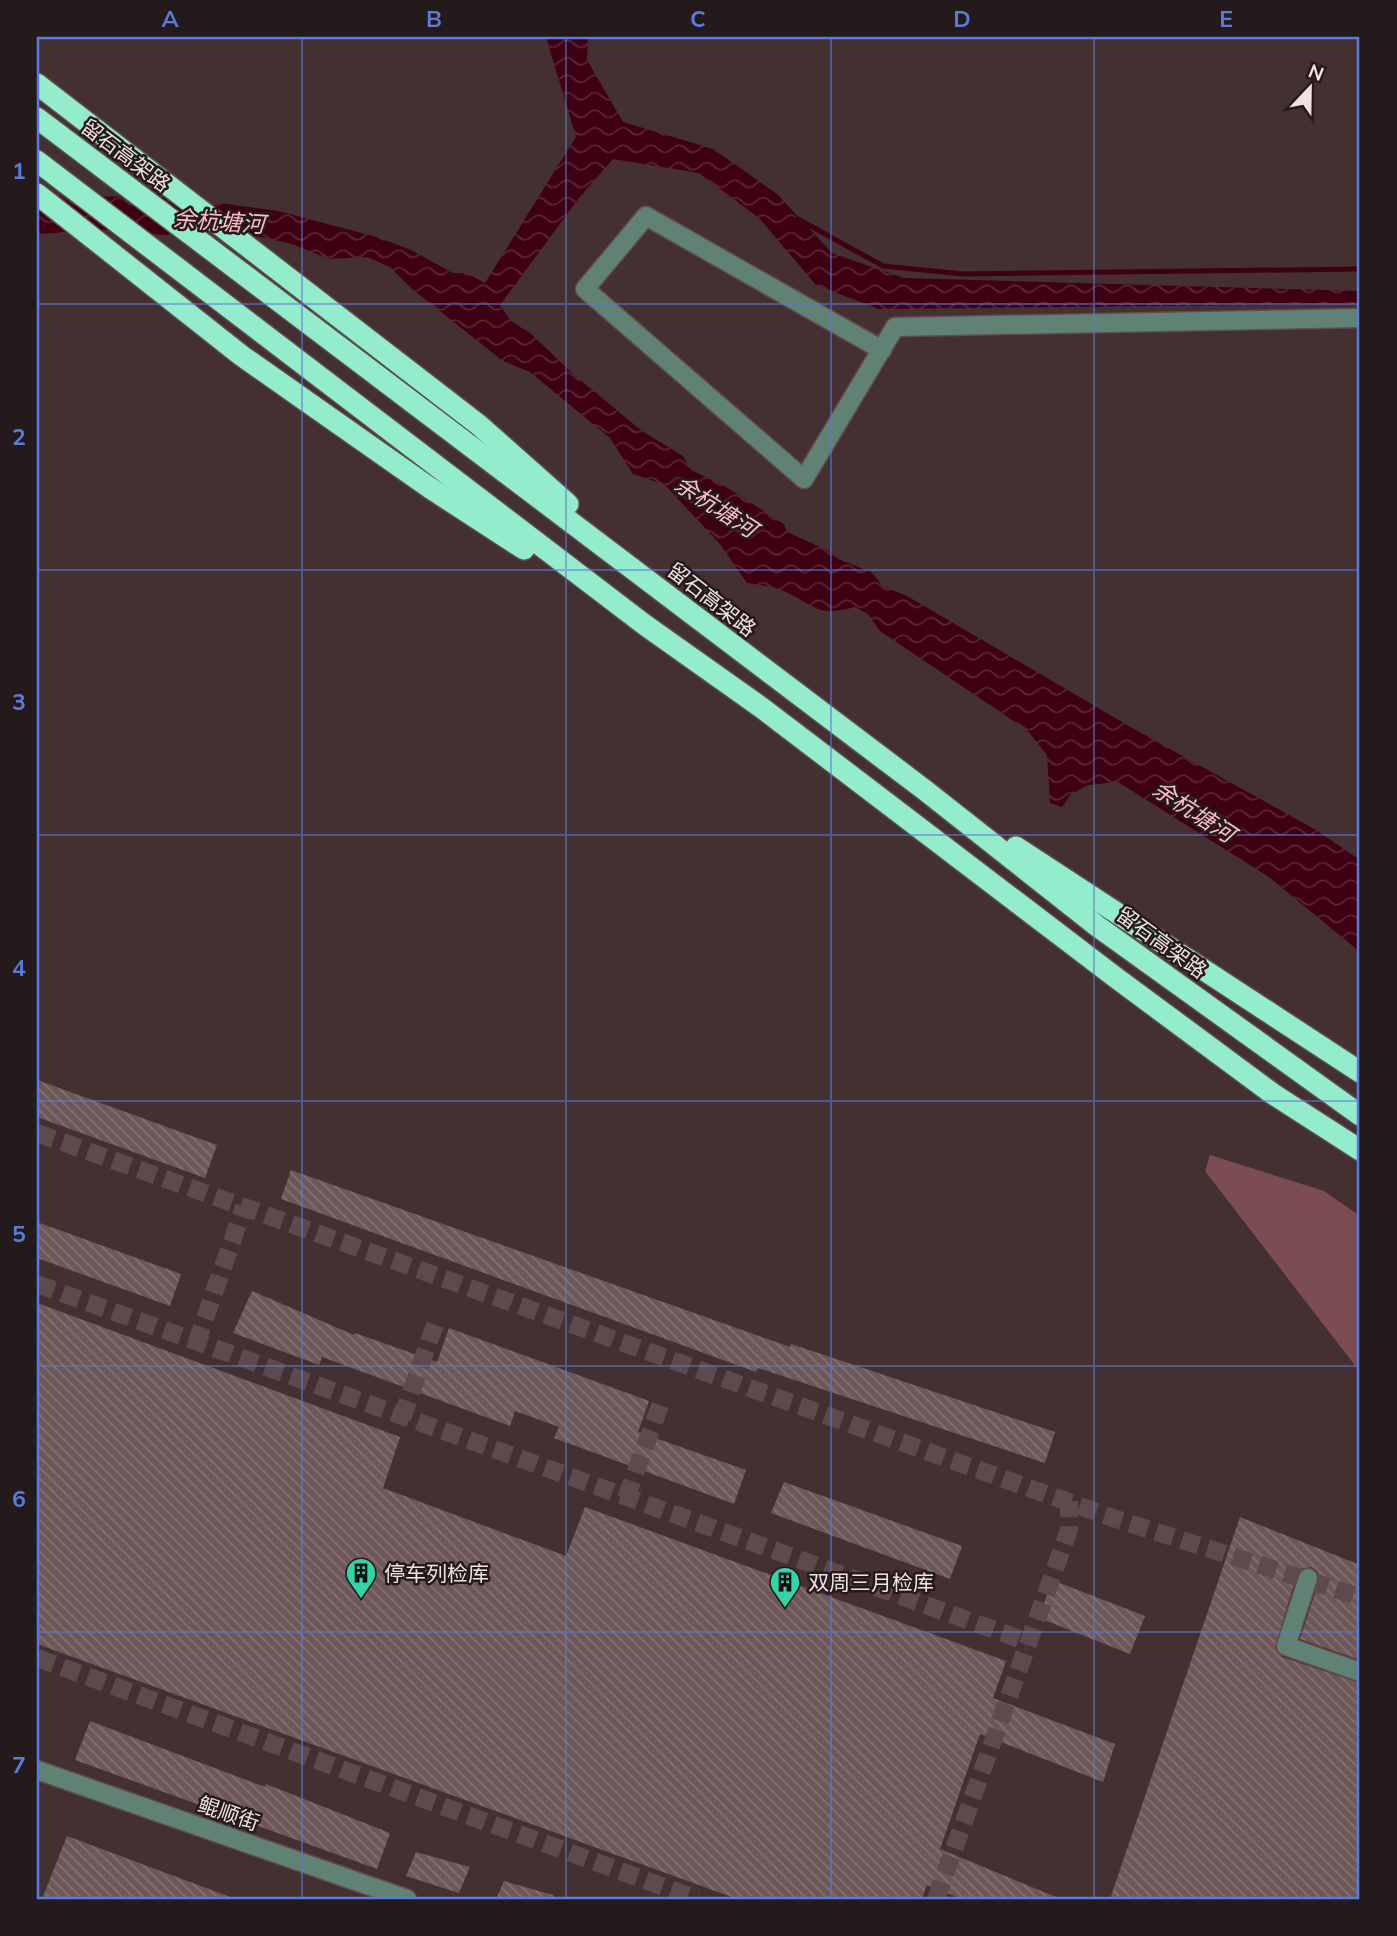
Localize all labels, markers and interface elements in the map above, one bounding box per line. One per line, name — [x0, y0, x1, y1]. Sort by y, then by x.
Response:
text: A — [161, 4, 179, 33]
text: B — [426, 4, 442, 33]
text: C — [690, 4, 706, 33]
text: D — [953, 4, 971, 33]
text: E — [1219, 4, 1233, 33]
north arrow — [1274, 52, 1344, 122]
text: N — [1305, 58, 1328, 86]
street label: 留石高架路 — [76, 113, 176, 197]
text: 1 — [12, 156, 26, 185]
water label: 余杭塘河 — [172, 203, 270, 239]
text: 2 — [12, 422, 26, 451]
water label: 余杭塘河 — [670, 469, 766, 545]
street label: 留石高架路 — [663, 556, 761, 642]
text: 3 — [12, 687, 26, 716]
water label: 余杭塘河 — [1148, 774, 1244, 850]
street label: 留石高架路 — [1112, 901, 1212, 983]
text: 4 — [12, 953, 26, 982]
text: 5 — [12, 1219, 26, 1248]
text: 6 — [12, 1484, 26, 1513]
building icon: 停车列检库 — [344, 1556, 378, 1600]
place label: 停车列检库 — [384, 1560, 489, 1586]
building icon: 双周三月检库 — [768, 1565, 802, 1609]
place label: 双周三月检库 — [808, 1569, 934, 1595]
text: 7 — [12, 1750, 26, 1779]
street label: 鲲顺街 — [195, 1790, 263, 1836]

